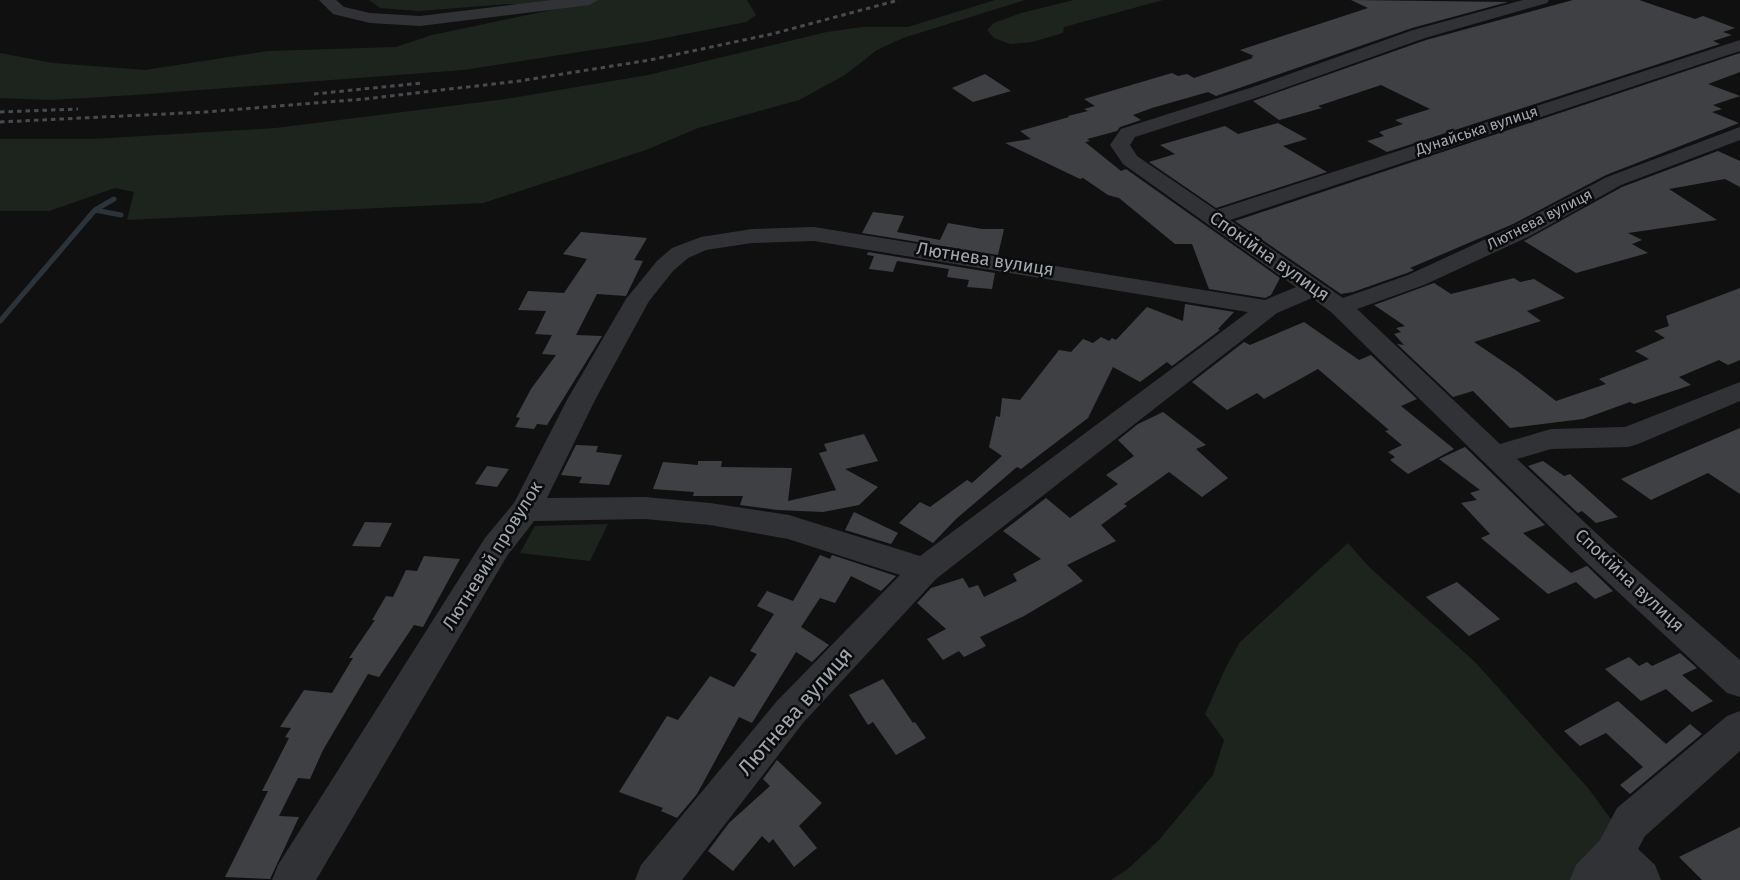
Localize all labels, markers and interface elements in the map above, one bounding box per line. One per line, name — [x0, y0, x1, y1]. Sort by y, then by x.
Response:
street label: Дунайська вулиця — [1414, 103, 1540, 159]
street label: Лютнева вулиця — [1484, 186, 1596, 254]
street label: Спокійна вулиця — [1205, 208, 1333, 306]
street label: Лютнева вулиця — [915, 238, 1055, 282]
street label: Лютневий провулок — [438, 478, 548, 634]
street label: Спокійна вулиця — [1570, 525, 1688, 637]
street label: Лютнева вулиця — [733, 643, 859, 781]

